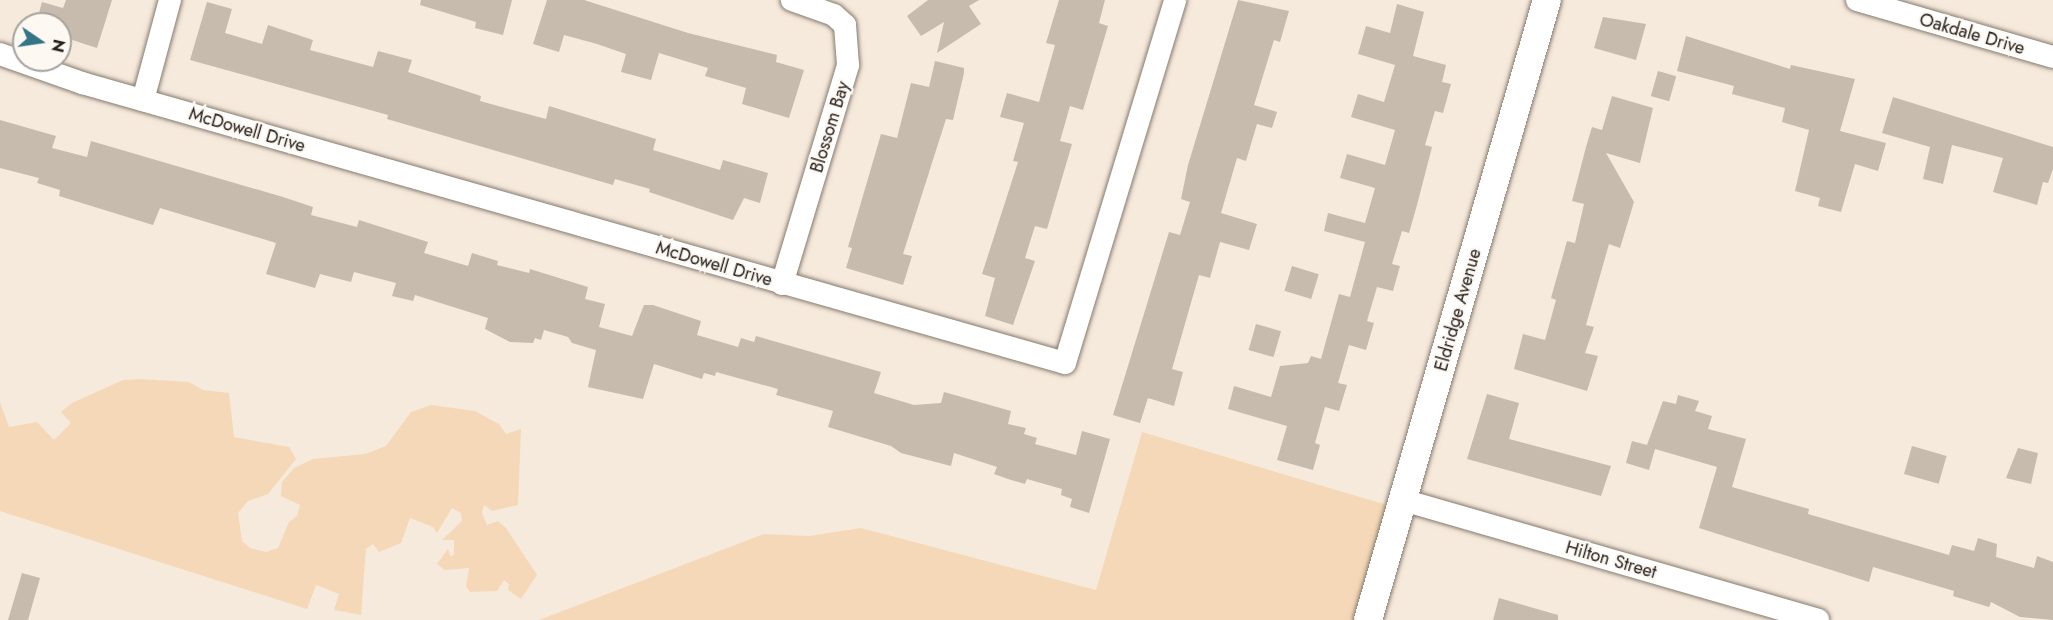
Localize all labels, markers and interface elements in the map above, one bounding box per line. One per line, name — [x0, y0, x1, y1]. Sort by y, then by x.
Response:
street label: Oakdale Drive — [1917, 9, 2027, 59]
north arrow — [12, 12, 72, 72]
text: N — [45, 37, 71, 54]
street label: Blossom Bay — [806, 79, 854, 175]
street label: McDowell Drive — [186, 103, 308, 157]
street label: McDowell Drive — [653, 237, 775, 291]
street label: Eldridge Avenue — [1430, 246, 1486, 374]
street label: Hilton Street — [1563, 537, 1659, 583]

